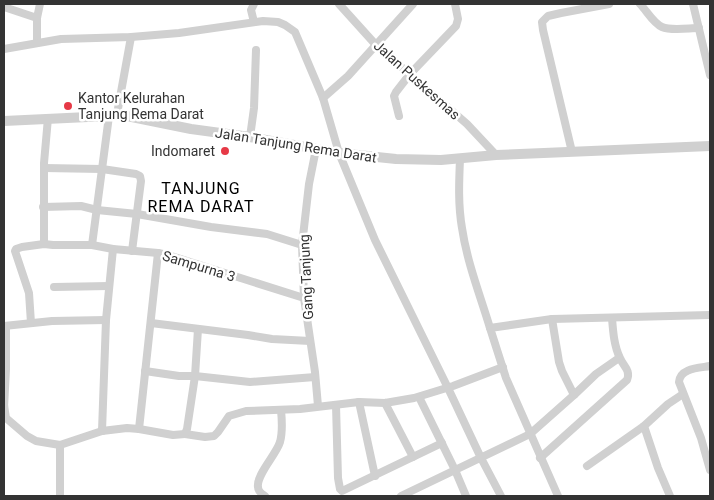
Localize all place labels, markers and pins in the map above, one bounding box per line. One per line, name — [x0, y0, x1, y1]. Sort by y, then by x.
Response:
place label: Kantor Kelurahan Tanjung Rema Darat — [78, 90, 204, 122]
marker: Kantor Kelurahan Tanjung Rema Darat — [62, 100, 74, 112]
place label: Indomaret — [151, 143, 215, 159]
marker: Indomaret — [219, 145, 231, 157]

